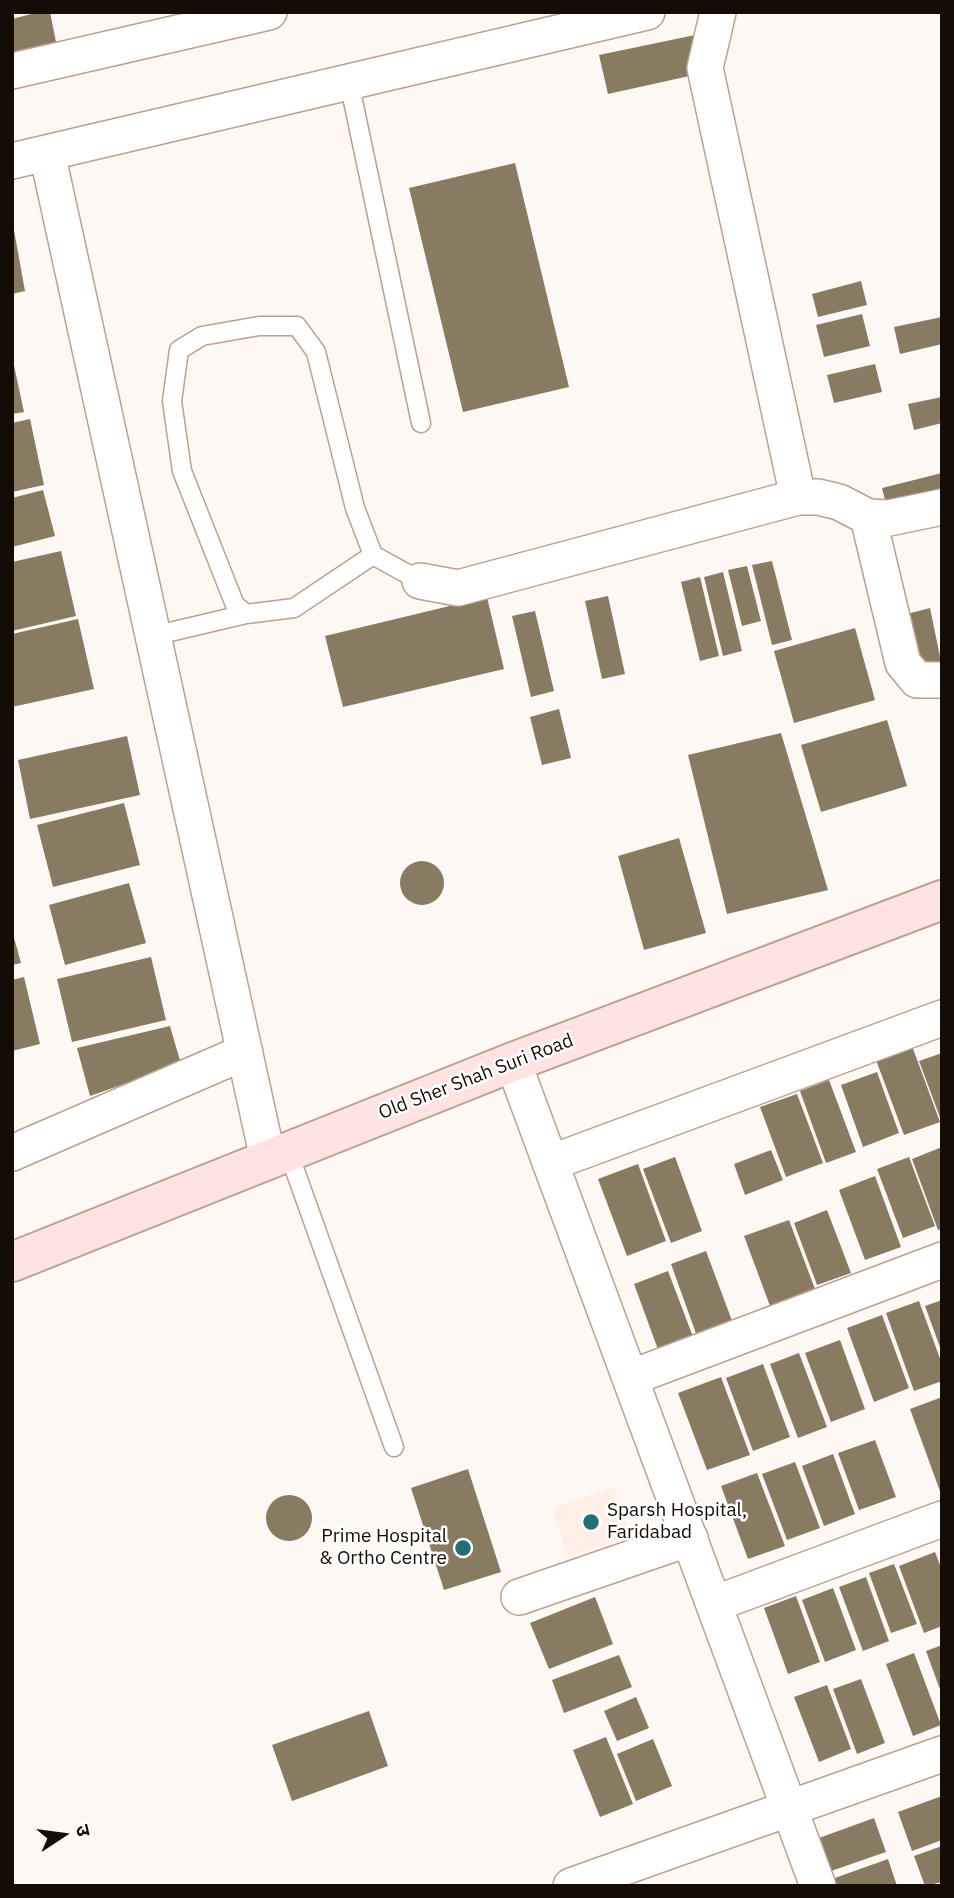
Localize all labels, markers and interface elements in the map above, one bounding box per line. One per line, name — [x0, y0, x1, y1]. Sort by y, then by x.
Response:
street label: Old Sher Shah Suri Road — [375, 1029, 577, 1125]
place label: Sparsh Hospital, Faridabad — [607, 1500, 747, 1544]
marker: Sparsh Hospital, Faridabad — [581, 1512, 601, 1532]
place label: Prime Hospital & Ortho Centre — [319, 1526, 447, 1570]
marker: Prime Hospital & Ortho Centre — [453, 1538, 473, 1558]
north arrow — [28, 1800, 98, 1870]
text: उ — [71, 1822, 96, 1838]

